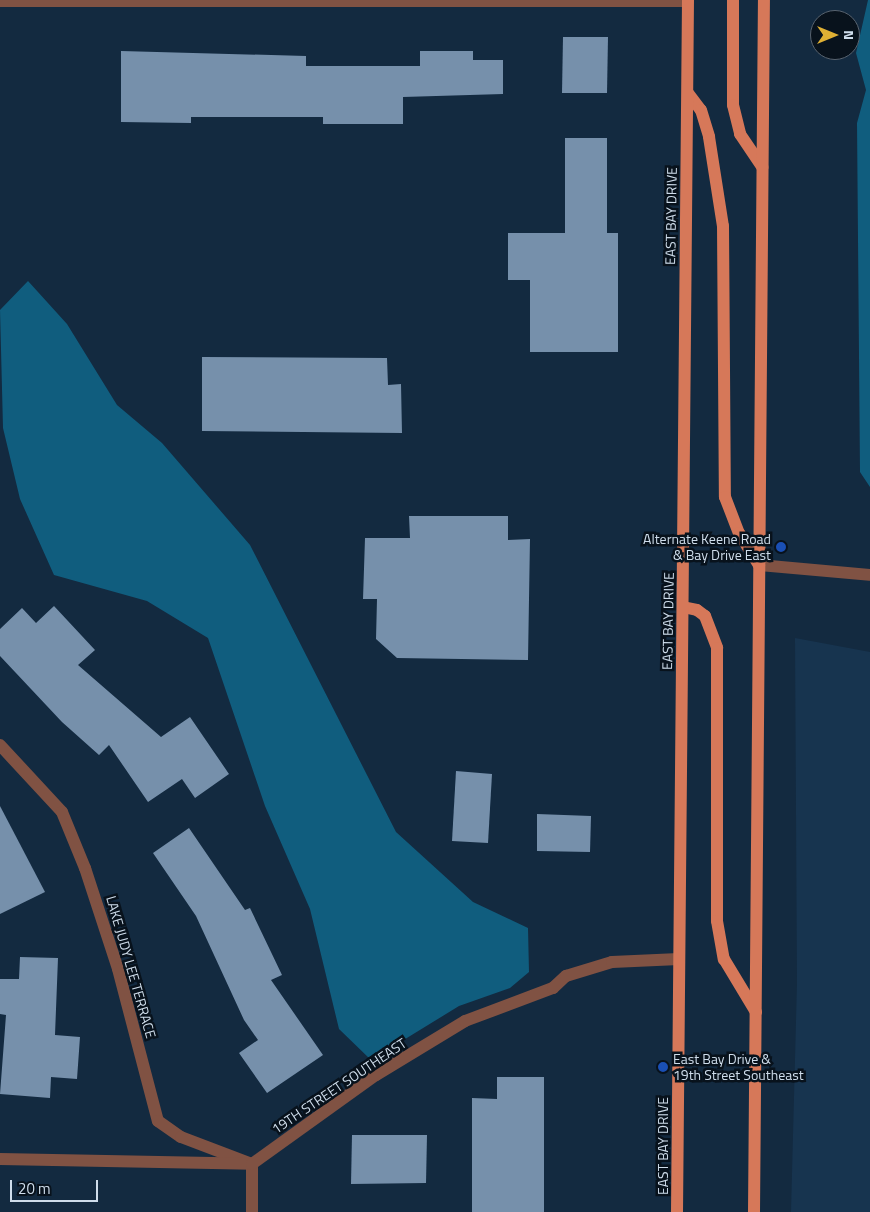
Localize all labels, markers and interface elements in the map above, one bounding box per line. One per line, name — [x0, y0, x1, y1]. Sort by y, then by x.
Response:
north arrow — [810, 10, 860, 60]
text: N — [839, 30, 860, 40]
street label: EAST BAY DRIVE — [662, 167, 680, 265]
place label: Alternate Keene Road & Bay Drive East — [643, 531, 771, 564]
marker: Alternate Keene Road & Bay Drive East — [775, 541, 787, 553]
street label: EAST BAY DRIVE — [659, 572, 677, 670]
street label: LAKE JUDY LEE TERRACE — [103, 894, 159, 1040]
street label: 19TH STREET SOUTHEAST — [269, 1035, 409, 1137]
place label: East Bay Drive & 19th Street Southeast — [673, 1051, 804, 1084]
marker: East Bay Drive & 19th Street Southeast — [657, 1061, 669, 1073]
street label: EAST BAY DRIVE — [655, 1097, 671, 1195]
scale bar — [12, 1170, 100, 1202]
text: 20 m — [18, 1177, 51, 1200]

